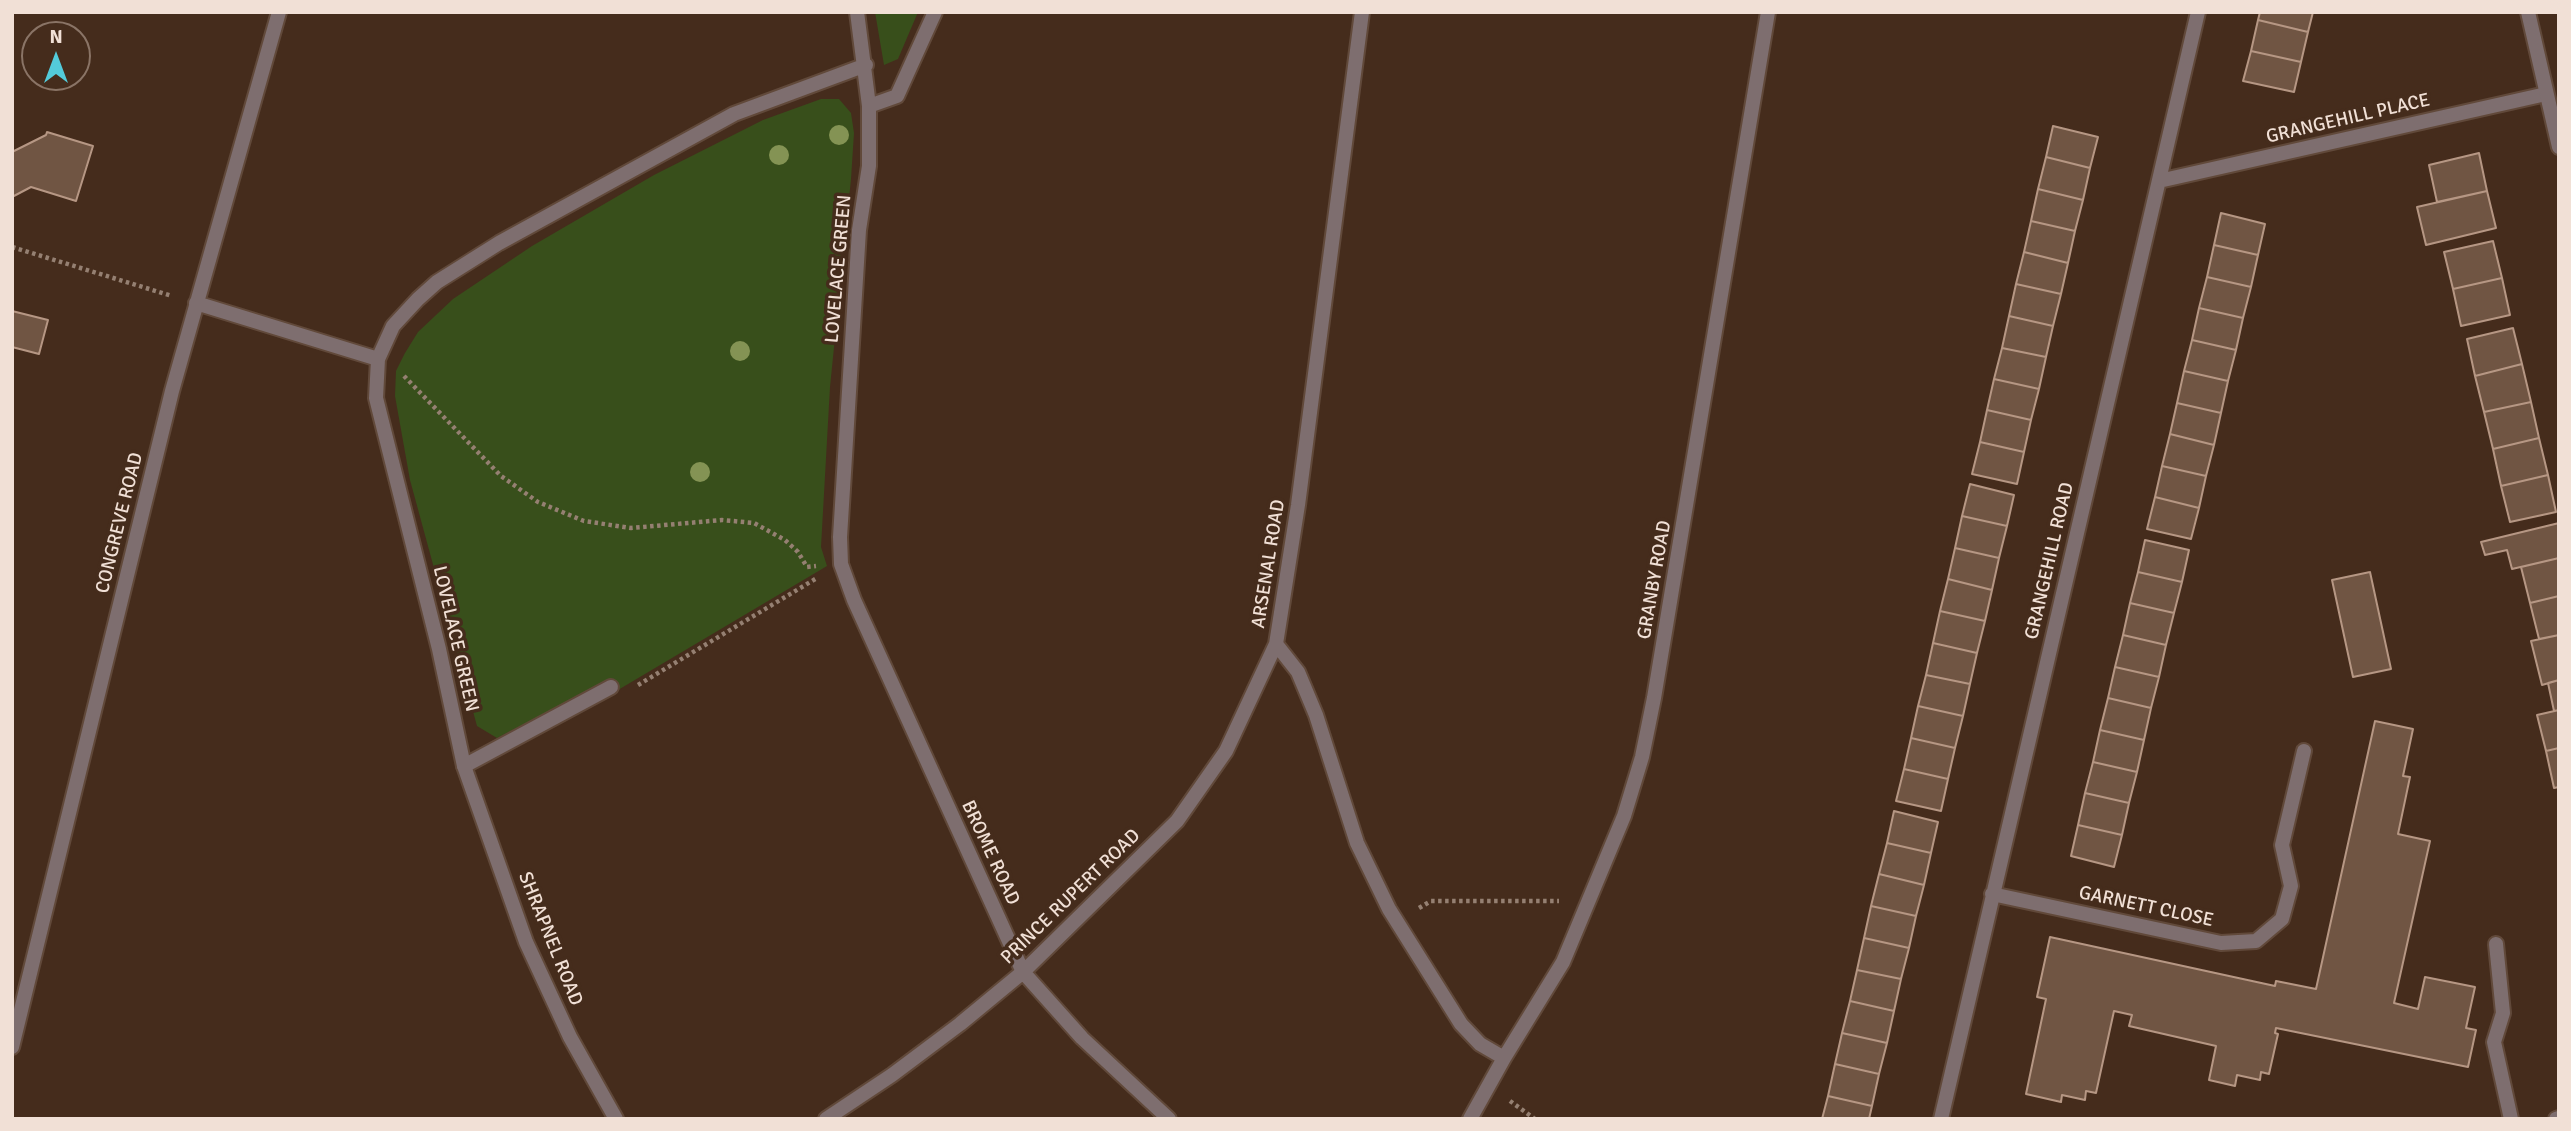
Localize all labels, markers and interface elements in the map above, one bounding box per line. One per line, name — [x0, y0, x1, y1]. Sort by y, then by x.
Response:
north arrow — [21, 21, 91, 91]
text: N — [49, 25, 63, 49]
street label: GRANGEHILL PLACE — [2264, 89, 2432, 149]
street label: LOVELACE GREEN — [821, 194, 857, 344]
street label: CONGREVE ROAD — [91, 450, 149, 596]
street label: GRANGEHILL ROAD — [2021, 480, 2079, 642]
street label: ARSENAL ROAD — [1248, 498, 1290, 630]
street label: GRANBY ROAD — [1633, 519, 1677, 641]
street label: LOVELACE GREEN — [427, 564, 483, 714]
street label: BROME ROAD — [956, 797, 1024, 909]
street label: PRINCE RUPERT ROAD — [997, 825, 1145, 969]
street label: SHRAPNEL ROAD — [513, 869, 587, 1009]
street label: GARNETT CLOSE — [2077, 882, 2215, 932]

